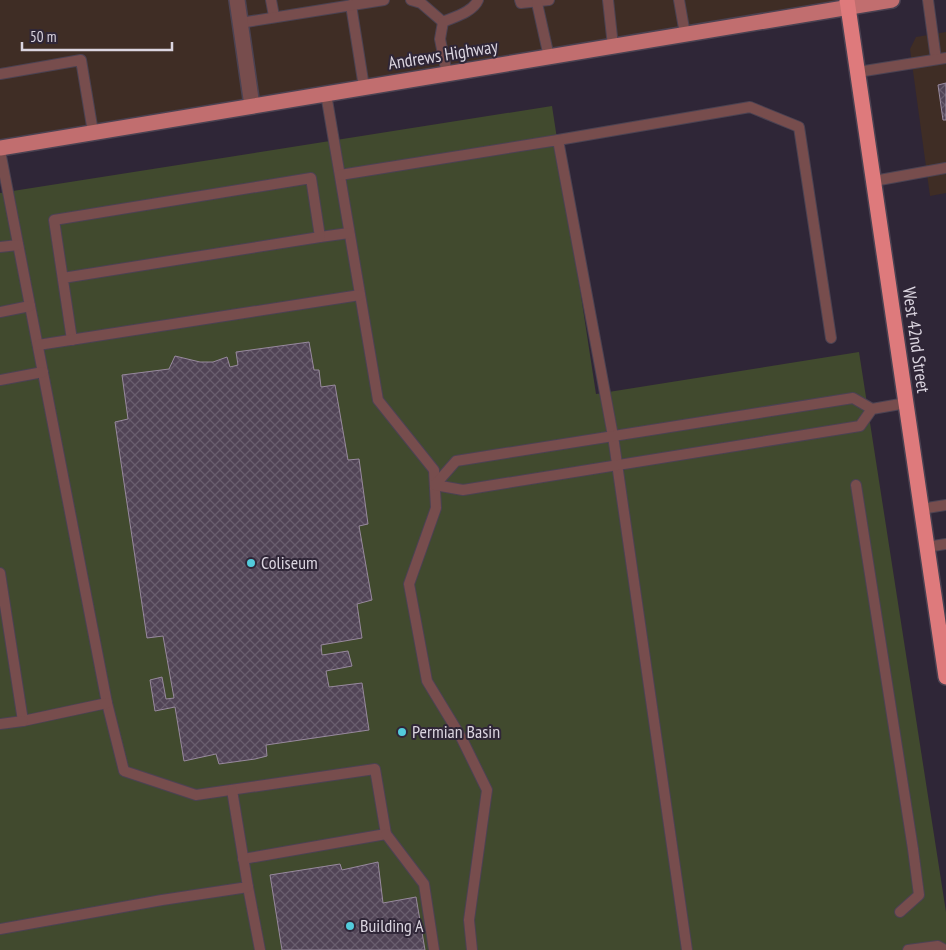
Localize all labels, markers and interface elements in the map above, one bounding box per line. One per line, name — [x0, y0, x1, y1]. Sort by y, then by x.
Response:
scale bar — [22, 20, 172, 52]
text: 50 m — [30, 27, 56, 46]
street label: Andrews Highway — [386, 34, 500, 75]
street label: West 42nd Street — [898, 285, 935, 394]
place label: Coliseum — [261, 551, 318, 574]
marker: Coliseum — [245, 557, 257, 569]
place label: Permian Basin — [412, 720, 500, 743]
marker: Permian Basin — [396, 726, 408, 738]
place label: Building A — [360, 914, 424, 937]
marker: Building A — [344, 920, 356, 932]

